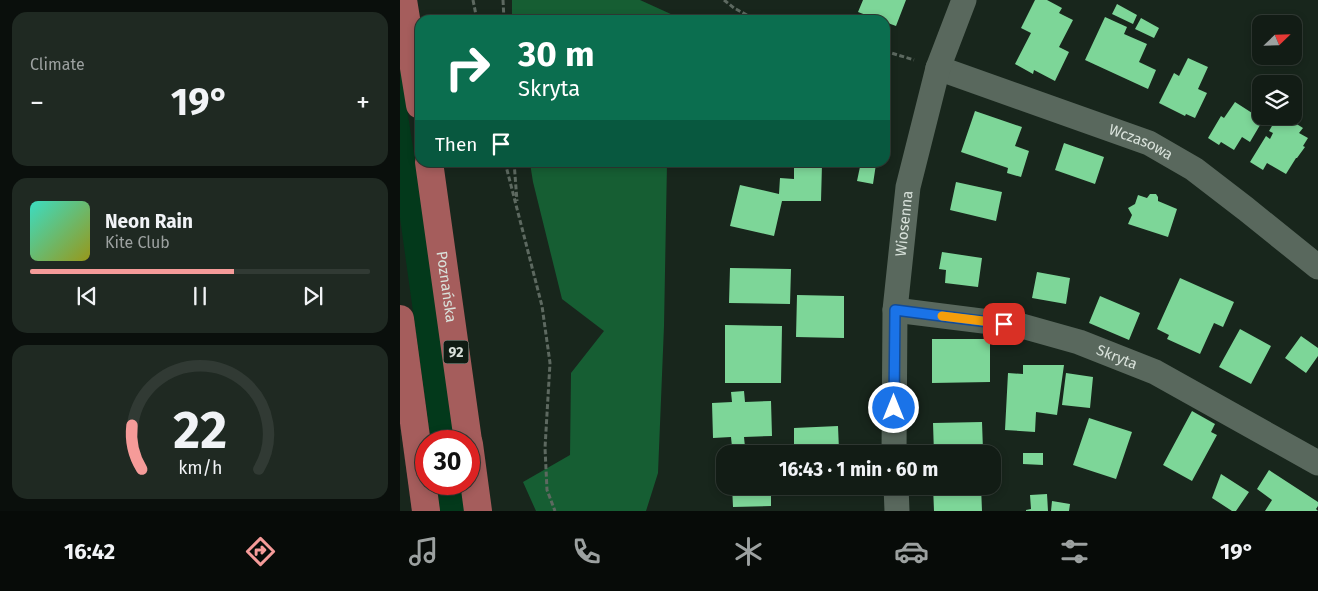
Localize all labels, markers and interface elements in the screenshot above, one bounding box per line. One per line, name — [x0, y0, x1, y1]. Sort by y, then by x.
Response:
north arrow — [1252, 15, 1302, 65]
map controls — [1252, 15, 1302, 125]
text: 30 m — [518, 33, 595, 75]
icon: right — [435, 35, 500, 100]
text: Climate — [30, 55, 85, 74]
text: Skryta — [518, 75, 580, 102]
button: layers — [1252, 75, 1302, 125]
text: 19° — [171, 79, 229, 125]
text: − — [30, 86, 44, 119]
text: + — [356, 86, 370, 119]
street label: Wczasowa — [1106, 120, 1176, 164]
icon: arrive — [487, 130, 515, 158]
text: Then — [435, 133, 477, 156]
street label: Wiosenna — [892, 190, 917, 257]
text: Neon Rain — [105, 210, 193, 233]
text: Kite Club — [105, 233, 170, 252]
street label: Poznańska — [433, 250, 460, 324]
icon: previous — [73, 282, 101, 310]
icon: pause — [186, 282, 214, 310]
icon: next — [299, 282, 327, 310]
pin — [983, 303, 1025, 345]
icon: arrive — [990, 310, 1018, 338]
road number: 92 — [444, 341, 468, 364]
street label: Skryta — [1094, 341, 1140, 373]
position arrow — [867, 381, 919, 433]
text: 22 — [173, 399, 227, 462]
speed limit sign: 30 — [415, 430, 480, 495]
text: km/h — [178, 457, 222, 479]
text: 16:43 · 1 min · 60 m — [779, 458, 938, 481]
icon: directions — [243, 534, 278, 569]
icon: music — [406, 534, 441, 569]
icon: phone — [569, 534, 604, 569]
icon: climate — [731, 534, 766, 569]
icon: car — [894, 534, 929, 569]
icon: filters — [1057, 534, 1092, 569]
text: 16:42 — [64, 538, 115, 565]
text: 19° — [1220, 538, 1254, 565]

